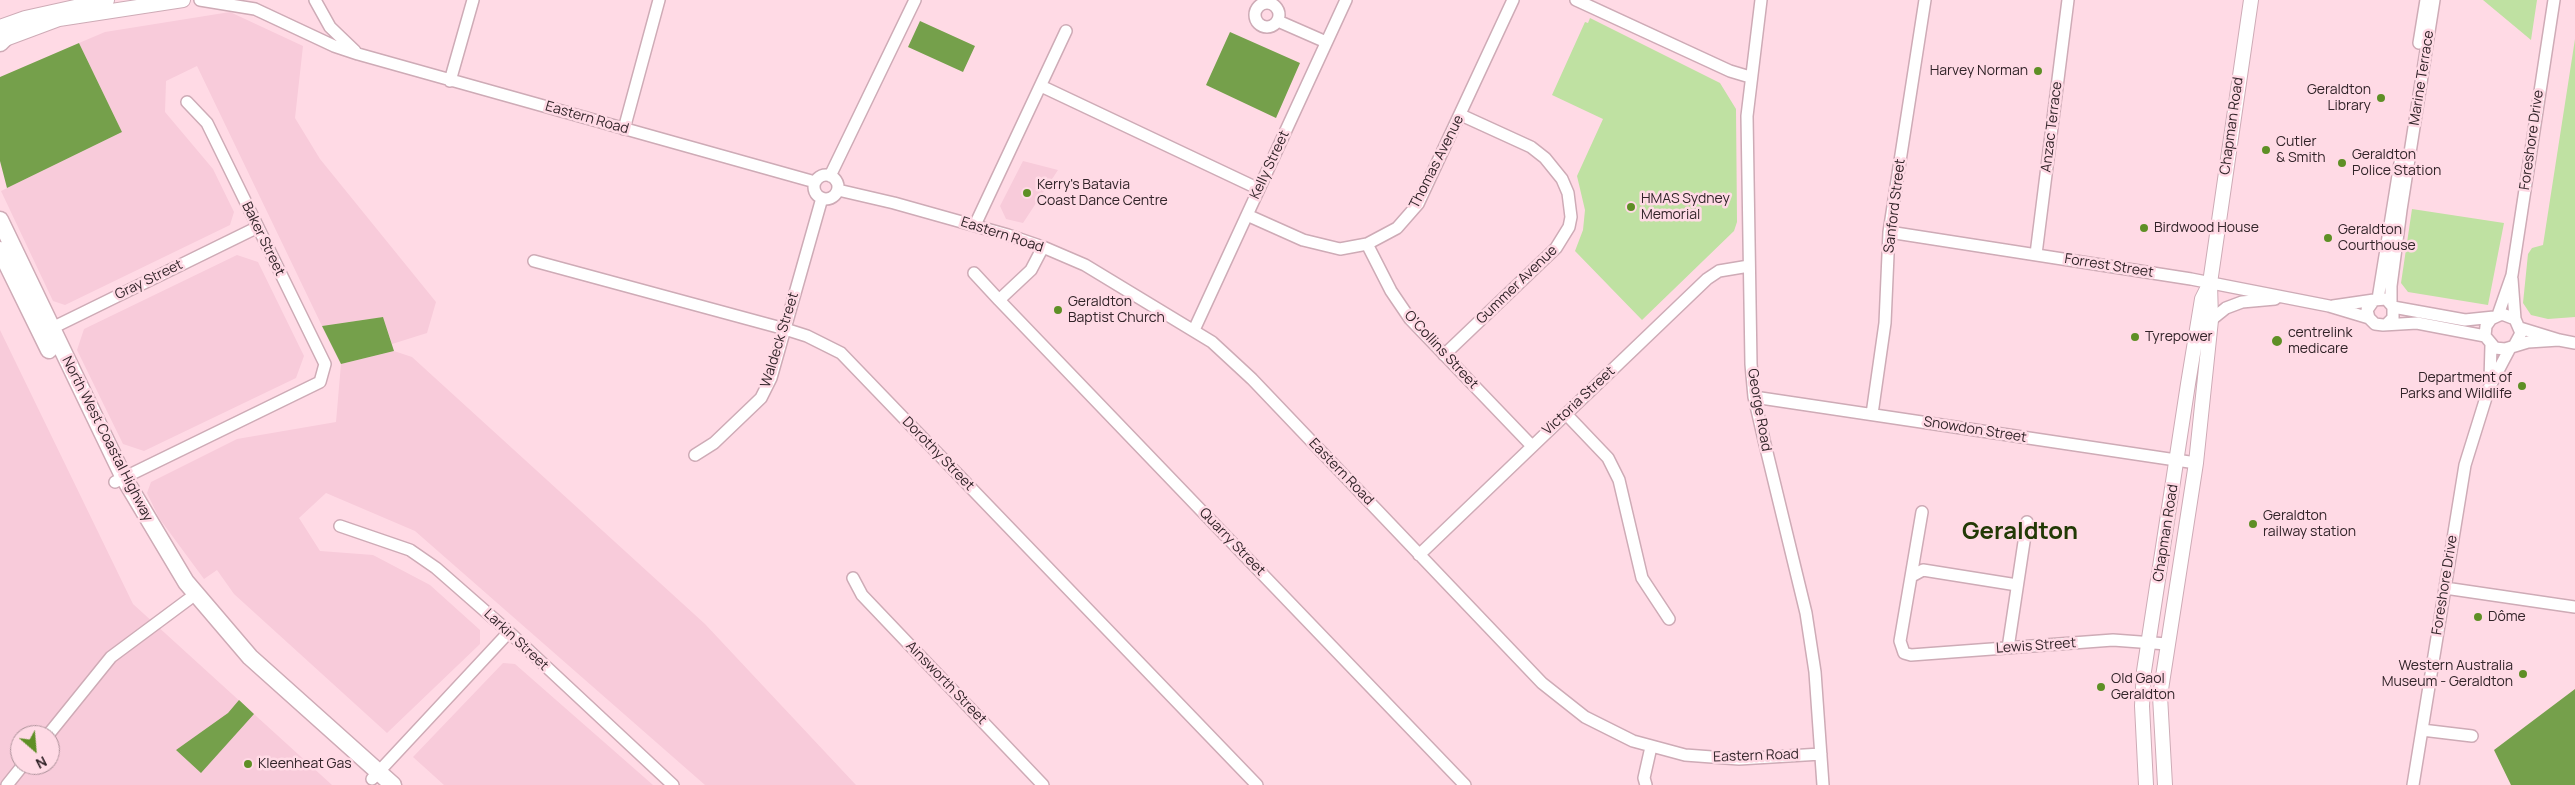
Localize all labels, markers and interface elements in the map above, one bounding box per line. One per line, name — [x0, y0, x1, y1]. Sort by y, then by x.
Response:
street label: Marine Terrace — [2406, 29, 2438, 127]
place label: Harvey Norman — [1930, 63, 2028, 79]
marker: Harvey Norman — [2032, 65, 2044, 77]
street label: Chapman Road — [2217, 76, 2247, 176]
street label: Anzac Terrace — [2038, 81, 2066, 173]
place label: Geraldton Library — [2307, 82, 2371, 114]
street label: Foreshore Drive — [2517, 89, 2547, 191]
marker: Geraldton Library — [2375, 92, 2387, 104]
street label: Eastern Road — [543, 98, 631, 138]
street label: Thomas Avenue — [1406, 112, 1468, 212]
street label: Kelly Street — [1247, 128, 1293, 202]
place label: Cutler & Smith — [2276, 134, 2326, 166]
marker: Cutler & Smith — [2260, 144, 2272, 156]
place label: Geraldton Police Station — [2352, 147, 2441, 180]
marker: Geraldton Police Station — [2336, 157, 2348, 169]
street label: Sanford Street — [1881, 158, 1909, 254]
place label: Kerry's Batavia Coast Dance Centre — [1037, 177, 1168, 210]
marker: Kerry's Batavia Coast Dance Centre — [1021, 187, 1033, 199]
place label: HMAS Sydney Memorial — [1641, 191, 1730, 223]
street label: Baker Street — [238, 199, 288, 279]
marker: HMAS Sydney Memorial — [1625, 201, 1637, 213]
street label: Eastern Road — [959, 214, 1045, 256]
place label: Birdwood House — [2154, 220, 2259, 236]
marker: Birdwood House — [2138, 222, 2150, 234]
place label: Geraldton Courthouse — [2338, 222, 2416, 254]
marker: Geraldton Courthouse — [2322, 232, 2334, 244]
street label: Gummer Avenue — [1473, 242, 1561, 328]
street label: Forrest Street — [2063, 251, 2155, 281]
street label: Gray Street — [112, 256, 186, 304]
street label: Waldeck Street — [758, 290, 802, 390]
place label: Geraldton Baptist Church — [1068, 294, 1165, 326]
marker: Geraldton Baptist Church — [1052, 304, 1064, 316]
street label: O'Collins Street — [1400, 307, 1482, 393]
place label: centrelink medicare — [2288, 325, 2352, 358]
place label: Tyrepower — [2145, 329, 2213, 345]
marker: Tyrepower — [2129, 331, 2141, 343]
marker: centrelink medicare — [2270, 334, 2284, 348]
street label: North West Coastal Highway — [58, 354, 156, 524]
street label: Victoria Street — [1539, 363, 1619, 439]
street label: George Road — [1743, 367, 1775, 453]
place label: Department of Parks and Wildlife — [2400, 370, 2512, 402]
marker: Department of Parks and Wildlife — [2516, 380, 2528, 392]
street label: Dorothy Street — [899, 414, 977, 494]
street label: Snowdon Street — [1922, 414, 2028, 446]
street label: Eastern Road — [1305, 435, 1377, 509]
street label: Chapman Road — [2150, 483, 2182, 583]
street label: Quarry Street — [1196, 505, 1268, 579]
place label: Geraldton railway station — [2263, 508, 2356, 540]
district label: Geraldton — [1962, 518, 2078, 546]
marker: Geraldton railway station — [2247, 518, 2259, 530]
street label: Foreshore Drive — [2429, 534, 2461, 636]
street label: Larkin Street — [480, 606, 552, 674]
place label: Dôme — [2488, 609, 2526, 625]
marker: Dôme — [2472, 611, 2484, 623]
street label: Lewis Street — [1995, 635, 2077, 657]
street label: Ainsworth Street — [902, 638, 990, 728]
place label: Western Australia Museum - Geraldton — [2382, 658, 2513, 690]
marker: Western Australia Museum - Geraldton — [2517, 668, 2529, 680]
place label: Old Gaol Geraldton — [2111, 671, 2175, 704]
marker: Old Gaol Geraldton — [2095, 681, 2107, 693]
north arrow — [10, 725, 60, 775]
street label: Eastern Road — [1713, 746, 1799, 766]
text: N — [33, 752, 50, 774]
place label: Kleenheat Gas — [258, 756, 352, 772]
marker: Kleenheat Gas — [242, 758, 254, 770]

